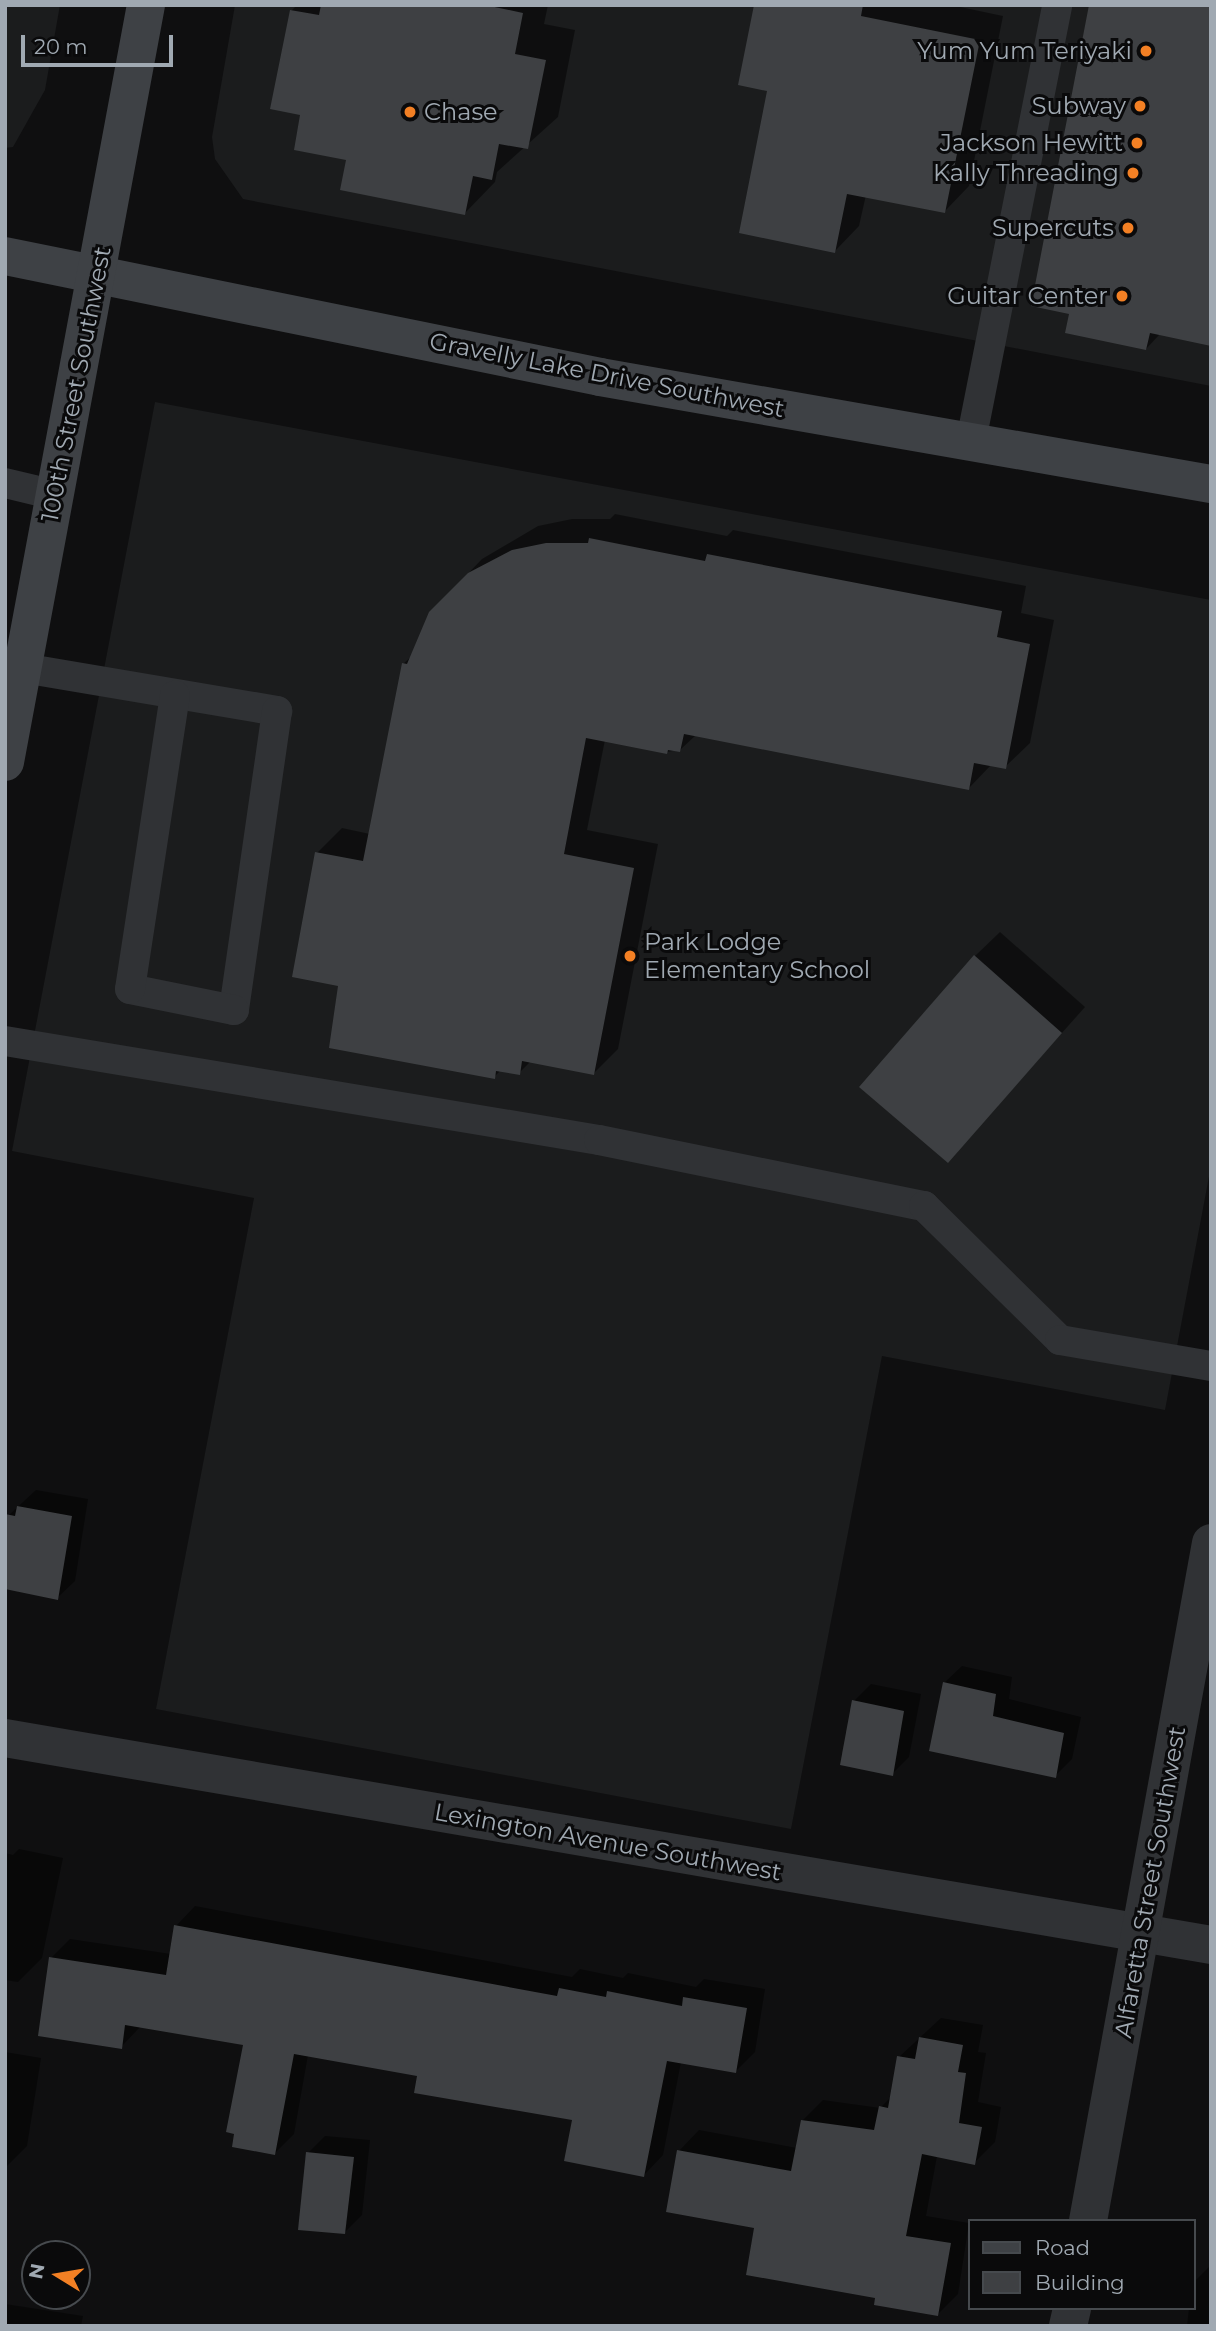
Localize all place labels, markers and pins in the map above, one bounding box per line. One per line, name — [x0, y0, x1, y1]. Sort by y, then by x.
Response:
place label: Yum Yum Teriyaki — [917, 37, 1132, 65]
marker: Yum Yum Teriyaki — [1138, 43, 1154, 59]
place label: Subway — [1032, 92, 1126, 120]
place label: Chase — [424, 98, 498, 126]
marker: Subway — [1132, 98, 1148, 114]
marker: Chase — [402, 104, 418, 120]
place label: Jackson Hewitt — [940, 129, 1123, 157]
marker: Jackson Hewitt — [1129, 135, 1145, 151]
place label: Kally Threading — [933, 159, 1119, 187]
marker: Kally Threading — [1125, 165, 1141, 181]
place label: Supercuts — [992, 214, 1114, 242]
marker: Supercuts — [1120, 220, 1136, 236]
place label: Guitar Center — [947, 282, 1108, 310]
marker: Guitar Center — [1114, 288, 1130, 304]
place label: Park Lodge Elementary School — [644, 928, 870, 984]
marker: Park Lodge Elementary School — [622, 948, 638, 964]

